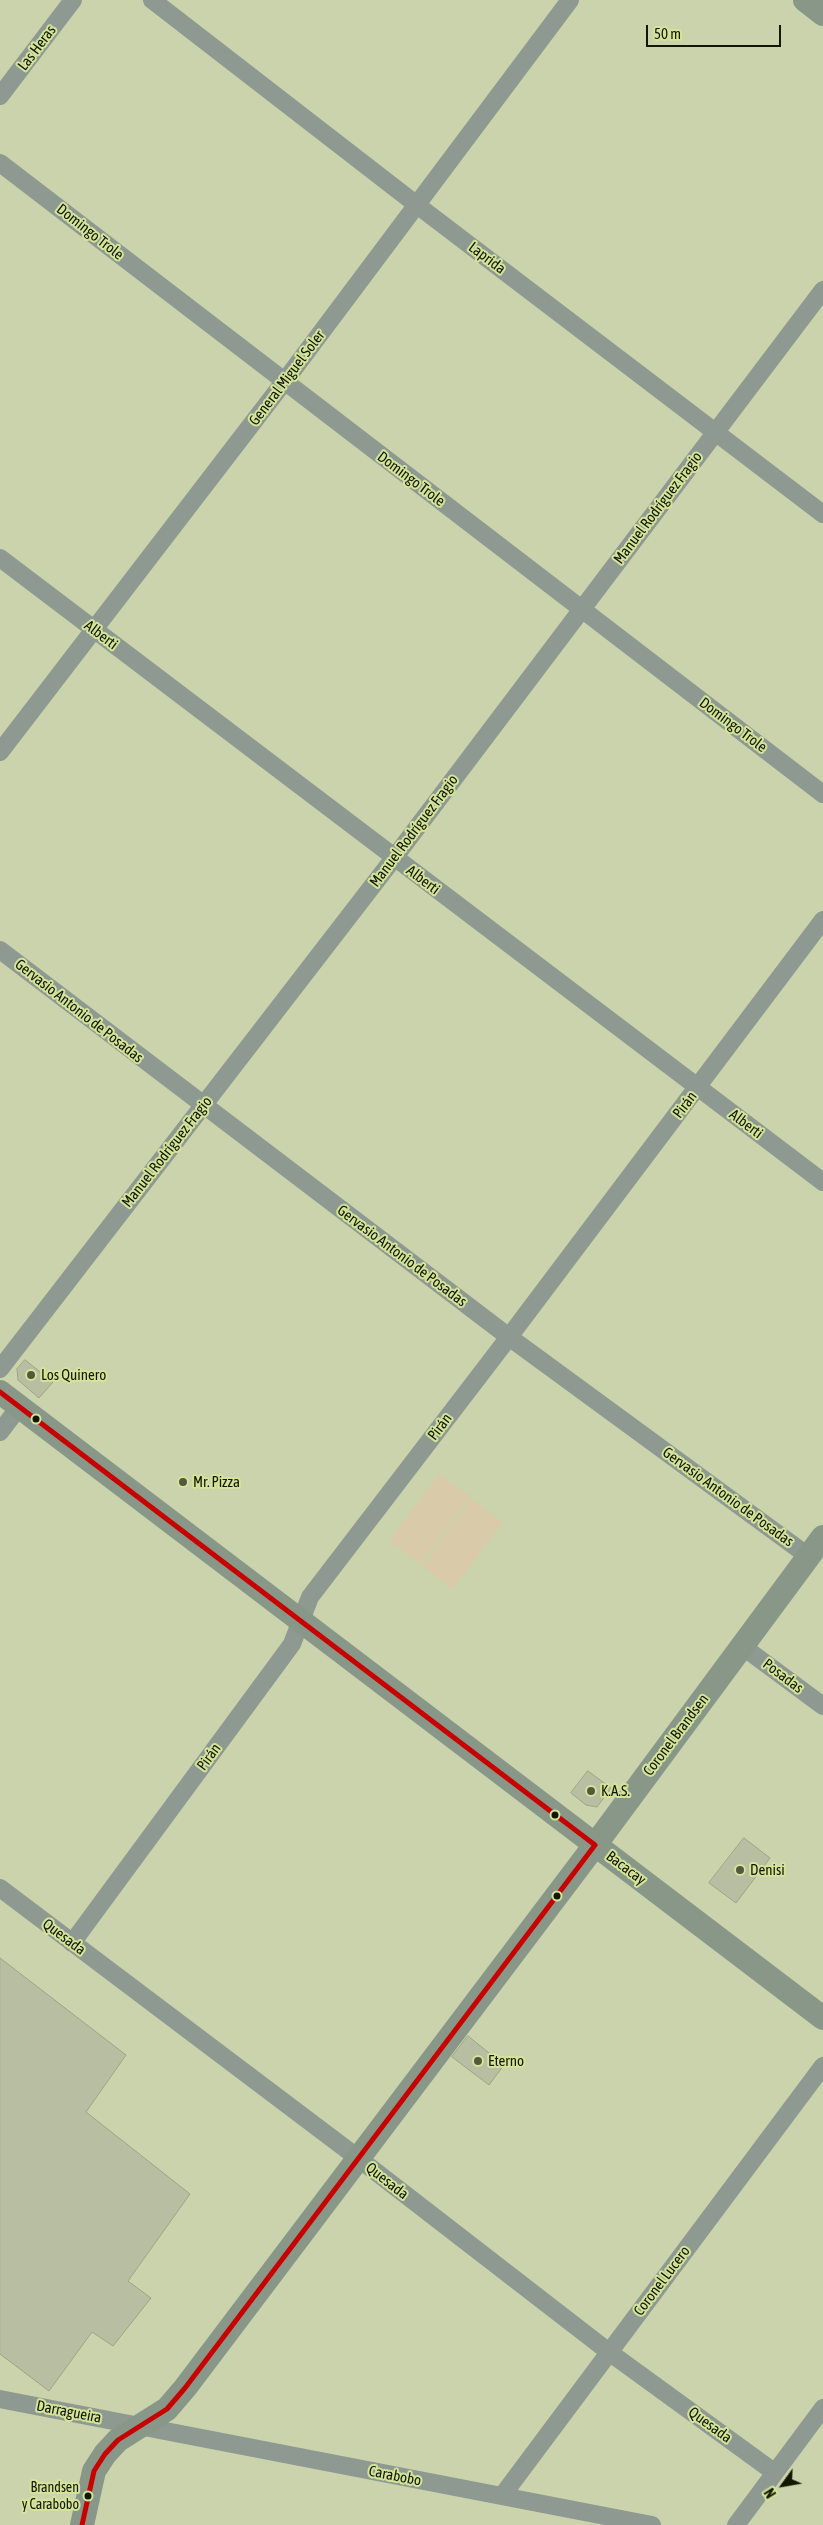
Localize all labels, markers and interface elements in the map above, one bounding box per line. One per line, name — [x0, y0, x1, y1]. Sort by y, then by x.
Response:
scale bar — [648, 15, 783, 47]
street label: Las Heras — [14, 22, 60, 74]
text: 50 m — [654, 25, 681, 42]
street label: Domingo Trole — [53, 200, 127, 264]
street label: Laprida — [465, 238, 509, 278]
street label: General Miguel Soler — [245, 327, 329, 429]
street label: Domingo Trole — [374, 448, 448, 510]
street label: Manuel Rodríguez Fragio — [610, 448, 706, 568]
street label: Alberti — [81, 617, 121, 653]
street label: Domingo Trole — [696, 694, 770, 756]
street label: Manuel Rodríguez Fragio — [366, 771, 462, 891]
street label: Alberti — [403, 862, 443, 898]
street label: Gervasio Antonio de Posadas — [11, 955, 147, 1067]
street label: Pirán — [669, 1088, 701, 1122]
street label: Manuel Rodríguez Fragio — [118, 1093, 216, 1211]
street label: Alberti — [726, 1106, 766, 1142]
street label: Gervasio Antonio de Posadas — [334, 1201, 470, 1311]
place label: Los Quinero — [41, 1366, 106, 1384]
marker: Los Quinero — [25, 1369, 37, 1381]
street label: Pirán — [424, 1410, 456, 1444]
unlabelled marker — [31, 1414, 41, 1424]
street label: Gervasio Antonio de Posadas — [659, 1443, 797, 1551]
place label: Mr. Pizza — [193, 1473, 240, 1491]
marker: Mr. Pizza — [177, 1476, 189, 1488]
street label: Posadas — [759, 1655, 807, 1697]
street label: Coronel Brandsen — [640, 1691, 712, 1779]
street label: Pirán — [193, 1740, 225, 1774]
place label: K.A.S. — [601, 1782, 630, 1800]
marker: K.A.S. — [585, 1785, 597, 1797]
unlabelled marker — [550, 1810, 560, 1820]
street label: Bacacay — [602, 1847, 650, 1889]
place label: Denisi — [750, 1861, 785, 1879]
marker: Denisi — [734, 1864, 746, 1876]
unlabelled marker — [552, 1891, 562, 1901]
street label: Quesada — [39, 1915, 89, 1959]
place label: Eterno — [488, 2052, 524, 2070]
marker: Eterno — [472, 2055, 484, 2067]
street label: Quesada — [362, 2159, 412, 2203]
street label: Coronel Lucero — [630, 2243, 694, 2319]
street label: Darragueira — [35, 2397, 103, 2427]
street label: Quesada — [685, 2403, 735, 2447]
north arrow — [758, 2460, 808, 2510]
street label: Carabobo — [367, 2462, 423, 2490]
place label: Brandsen y Carabobo — [22, 2480, 79, 2512]
text: N — [761, 2485, 779, 2501]
marker: Brandsen y Carabobo — [83, 2491, 93, 2501]

